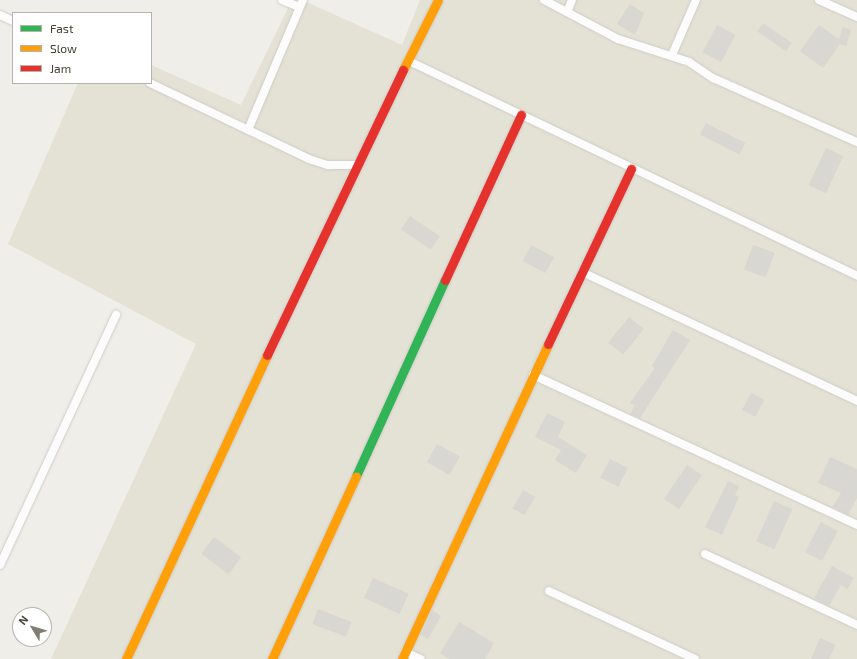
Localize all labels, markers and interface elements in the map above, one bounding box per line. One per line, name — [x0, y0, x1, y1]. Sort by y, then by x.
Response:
legend — [12, 12, 152, 84]
text: Fast — [50, 21, 73, 35]
text: Slow — [50, 41, 77, 55]
text: Jam — [50, 61, 71, 75]
north arrow — [12, 607, 52, 647]
text: N — [15, 613, 31, 627]

